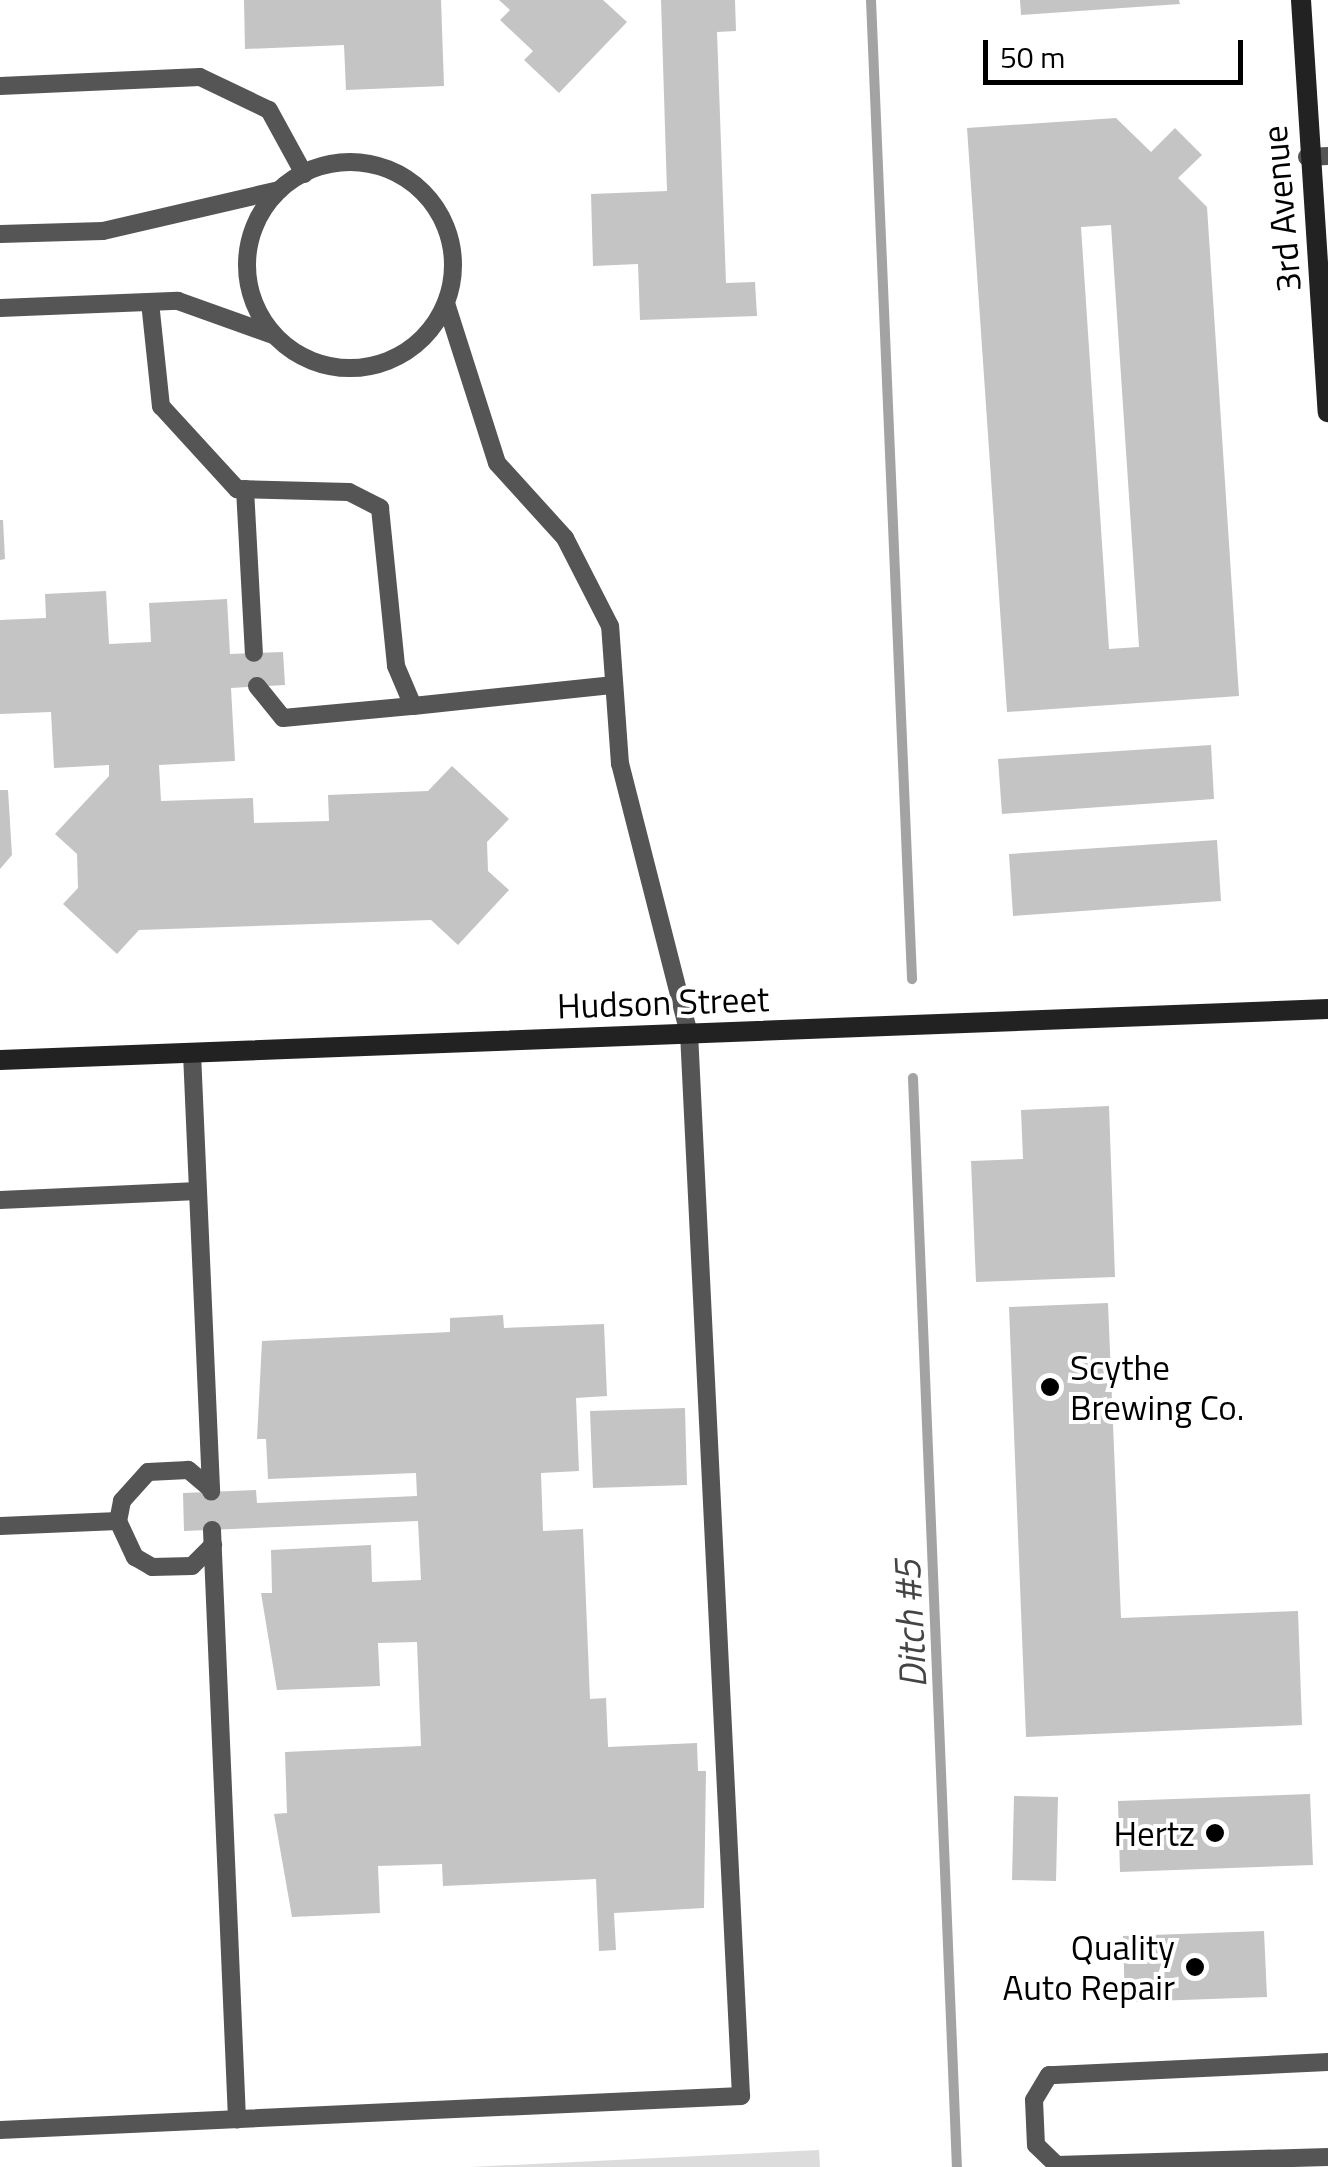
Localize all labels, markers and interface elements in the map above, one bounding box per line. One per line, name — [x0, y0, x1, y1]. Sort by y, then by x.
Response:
scale bar — [988, 20, 1248, 82]
text: 50 m — [1000, 34, 1065, 80]
street label: 3rd Avenue — [1253, 124, 1309, 294]
street label: Hudson Street — [556, 977, 770, 1027]
place label: Scythe Brewing Co. — [1070, 1346, 1244, 1428]
marker: Scythe Brewing Co. — [1039, 1376, 1061, 1398]
water label: Ditch #5 — [884, 1559, 936, 1689]
place label: Hertz — [1114, 1812, 1195, 1854]
marker: Hertz — [1204, 1822, 1226, 1844]
place label: Quality Auto Repair — [1002, 1926, 1175, 2008]
marker: Quality Auto Repair — [1184, 1956, 1206, 1978]

